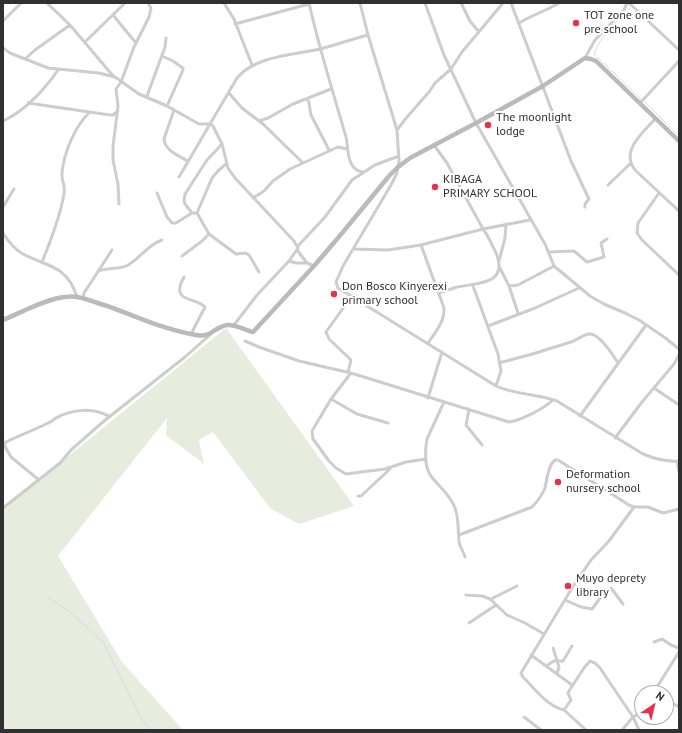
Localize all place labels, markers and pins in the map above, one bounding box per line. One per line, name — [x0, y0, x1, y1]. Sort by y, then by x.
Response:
place label: TOT zone one pre school — [584, 9, 654, 37]
marker: TOT zone one pre school — [571, 18, 581, 28]
place label: The moonlight lodge — [496, 111, 571, 139]
marker: The moonlight lodge — [483, 120, 493, 130]
place label: KIBAGA PRIMARY SCHOOL — [443, 173, 537, 201]
marker: KIBAGA PRIMARY SCHOOL — [430, 182, 440, 192]
place label: Don Bosco Kinyerexi primary school — [342, 280, 447, 308]
marker: Don Bosco Kinyerexi primary school — [329, 289, 339, 299]
place label: Deformation nursery school — [566, 468, 641, 496]
marker: Deformation nursery school — [553, 477, 563, 487]
place label: Muyo deprety library — [576, 572, 646, 600]
marker: Muyo deprety library — [563, 581, 573, 591]

